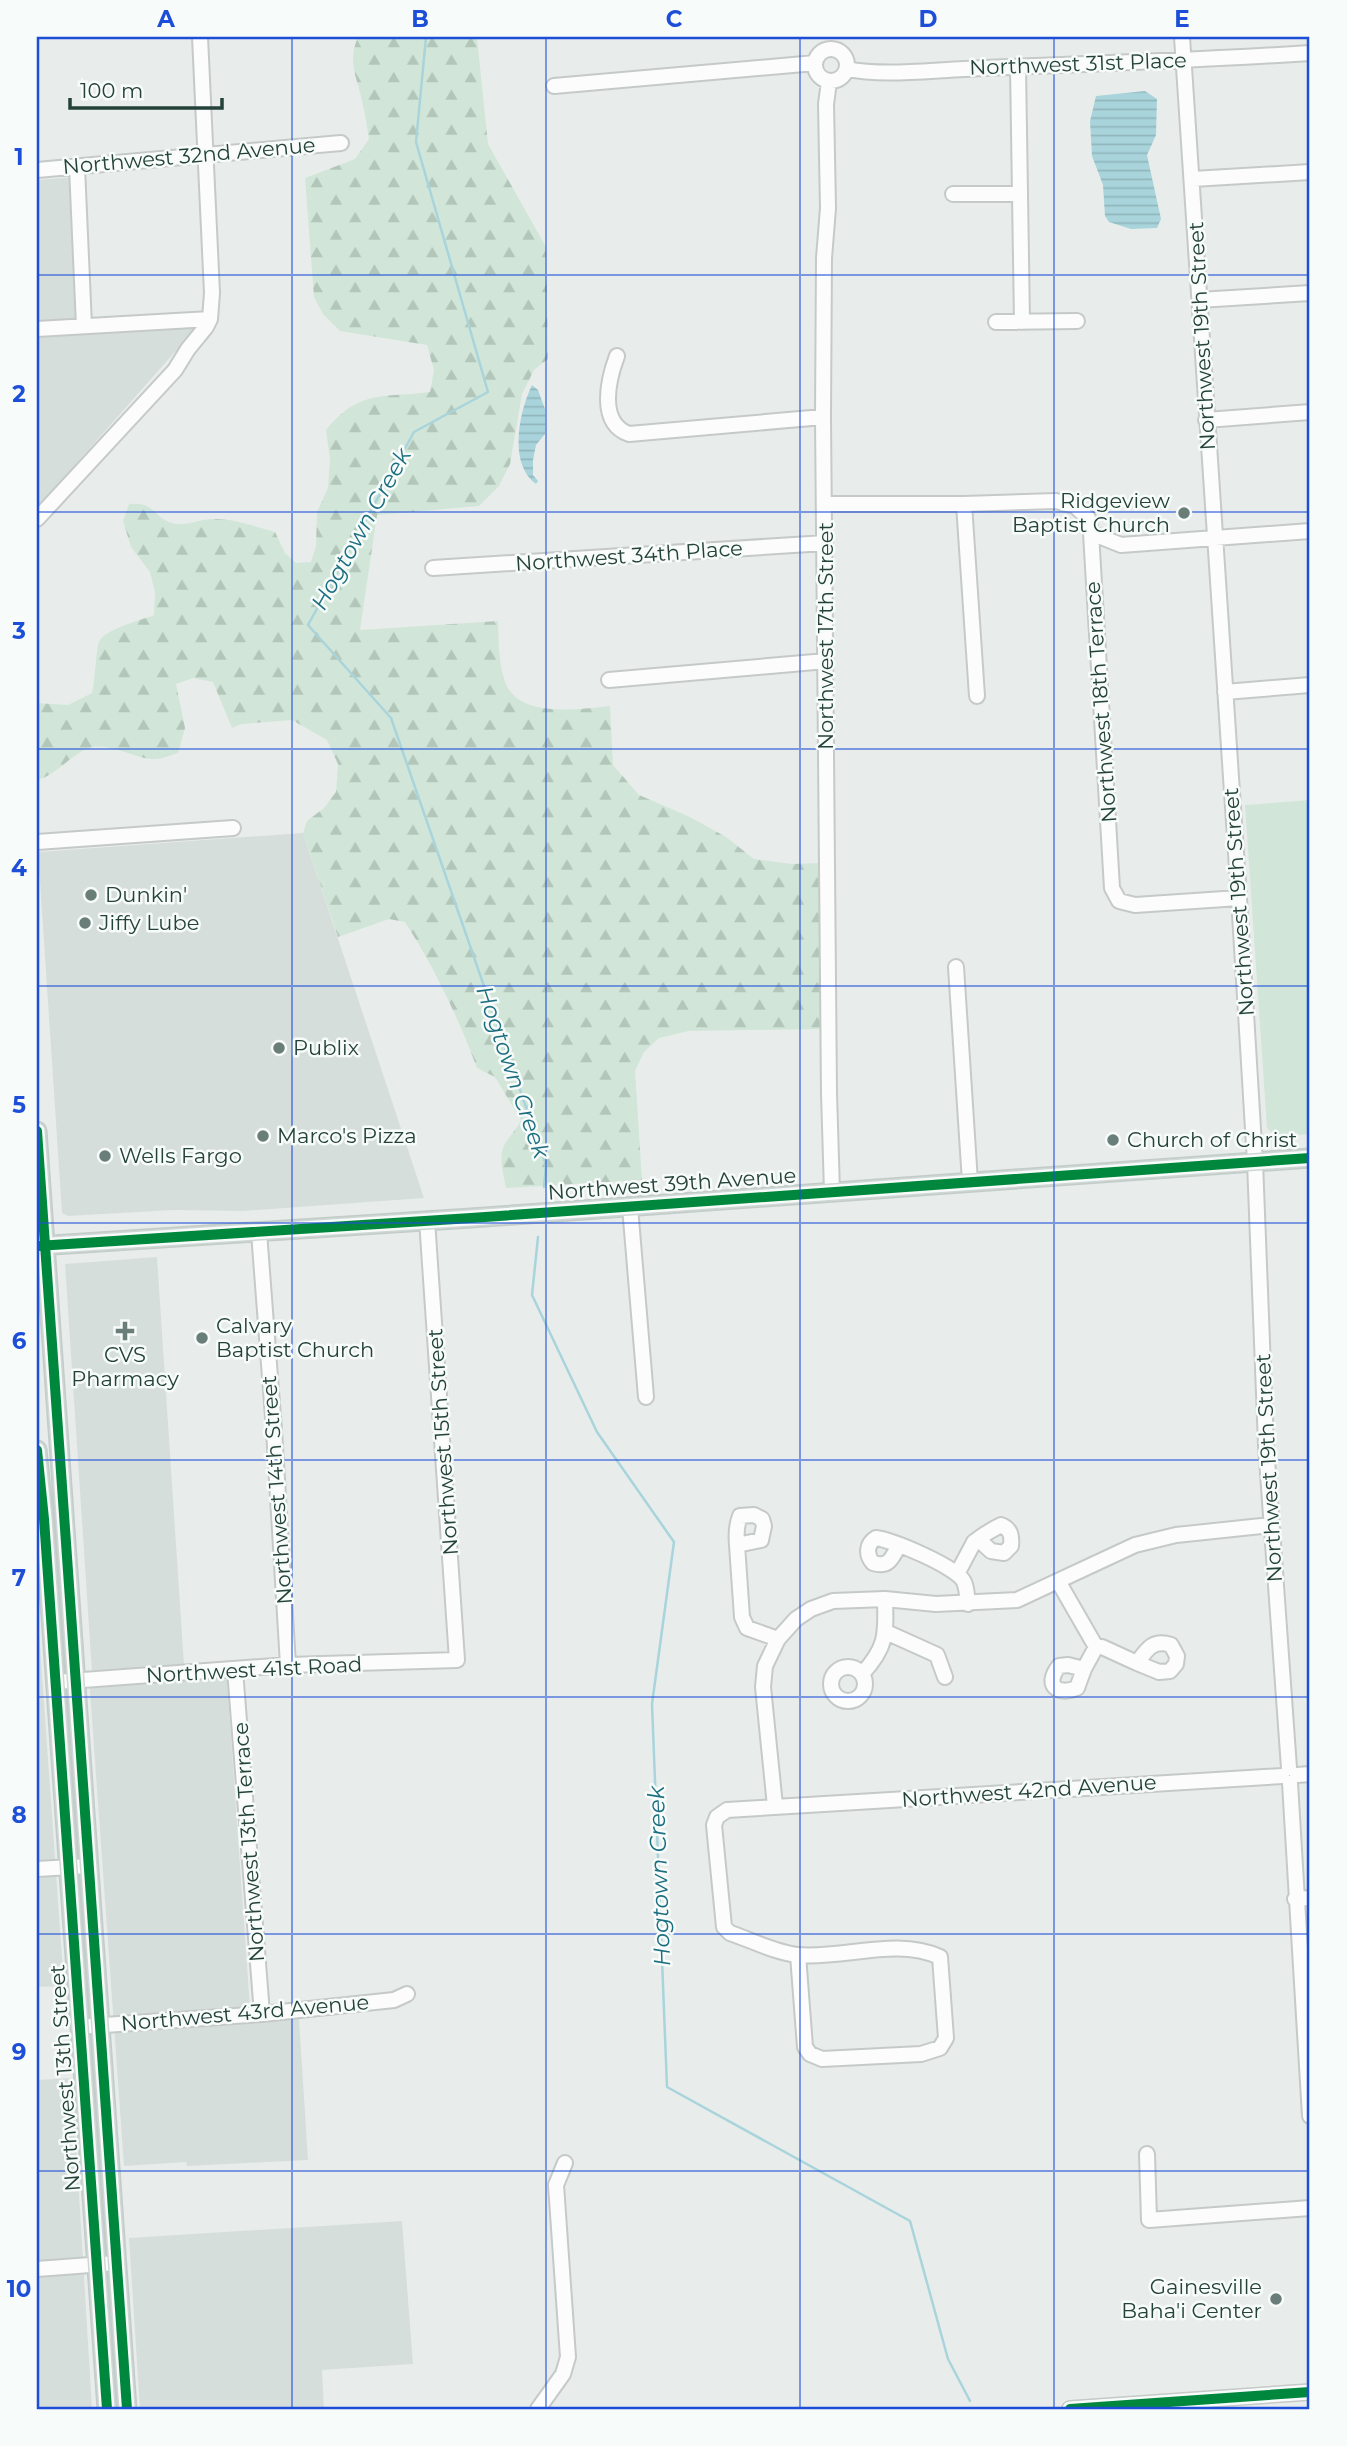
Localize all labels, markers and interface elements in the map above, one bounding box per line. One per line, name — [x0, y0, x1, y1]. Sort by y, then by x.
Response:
text: A — [156, 5, 175, 33]
text: B — [411, 5, 429, 33]
text: C — [666, 5, 683, 33]
text: D — [919, 5, 938, 33]
text: E — [1174, 5, 1190, 33]
street label: Northwest 31st Place — [969, 47, 1187, 80]
scale bar — [70, 66, 222, 110]
text: 100 m — [80, 78, 143, 103]
street label: Northwest 32nd Avenue — [62, 132, 316, 179]
text: 1 — [14, 143, 24, 171]
street label: Northwest 19th Street — [1183, 221, 1220, 451]
text: 2 — [12, 380, 26, 408]
water label: Hogtown Creek — [305, 442, 418, 615]
place label: Ridgeview Baptist Church — [1012, 488, 1171, 537]
marker: Ridgeview Baptist Church — [1176, 505, 1192, 521]
street label: Northwest 17th Street — [813, 522, 838, 750]
street label: Northwest 34th Place — [514, 535, 744, 576]
street label: Northwest 18th Terrace — [1080, 580, 1121, 824]
text: 3 — [11, 617, 26, 645]
street label: Northwest 19th Street — [1218, 787, 1259, 1017]
text: 4 — [11, 854, 27, 882]
place label: Dunkin' — [105, 882, 187, 907]
marker: Dunkin' — [83, 887, 99, 903]
place label: Jiffy Lube — [98, 910, 199, 935]
marker: Jiffy Lube — [77, 915, 93, 931]
water label: Hogtown Creek — [470, 982, 556, 1163]
place label: Publix — [293, 1035, 359, 1060]
marker: Publix — [271, 1040, 287, 1056]
text: 5 — [12, 1091, 26, 1119]
place label: Marco's Pizza — [277, 1123, 417, 1148]
place label: Church of Christ — [1127, 1127, 1297, 1152]
marker: Marco's Pizza — [255, 1128, 271, 1144]
marker: Church of Christ — [1105, 1132, 1121, 1148]
place label: Wells Fargo — [119, 1143, 242, 1168]
marker: Wells Fargo — [97, 1148, 113, 1164]
street label: Northwest 39th Avenue — [547, 1162, 797, 1205]
place label: Calvary Baptist Church — [216, 1313, 374, 1362]
marker: CVS Pharmacy — [117, 1323, 133, 1339]
text: 6 — [12, 1327, 27, 1355]
street label: Northwest 15th Street — [422, 1328, 463, 1557]
marker: Calvary Baptist Church — [194, 1330, 210, 1346]
place label: CVS Pharmacy — [71, 1342, 179, 1391]
street label: Northwest 19th Street — [1250, 1353, 1287, 1583]
street label: Northwest 14th Street — [256, 1375, 297, 1606]
text: 7 — [12, 1564, 26, 1592]
street label: Northwest 41st Road — [145, 1651, 363, 1688]
street label: Northwest 13th Terrace — [228, 1721, 269, 1963]
street label: Northwest 42nd Avenue — [901, 1769, 1157, 1812]
water label: Hogtown Creek — [642, 1784, 676, 1967]
text: 8 — [11, 1801, 27, 1829]
street label: Northwest 13th Street — [44, 1964, 85, 2192]
street label: Northwest 43rd Avenue — [120, 1989, 370, 2036]
text: 9 — [12, 2038, 26, 2066]
place label: Gainesville Baha'i Center — [1121, 2274, 1262, 2323]
text: 10 — [7, 2275, 31, 2303]
marker: Gainesville Baha'i Center — [1268, 2291, 1284, 2307]

